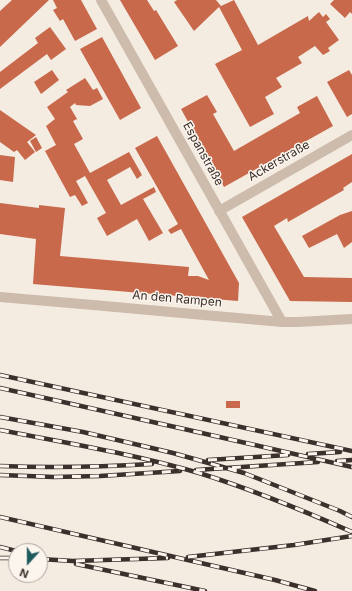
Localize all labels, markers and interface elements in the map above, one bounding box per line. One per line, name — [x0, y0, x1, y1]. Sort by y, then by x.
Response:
street label: Espanstraße — [180, 120, 226, 188]
street label: Ackerstraße — [246, 138, 312, 184]
street label: An den Rampen — [132, 288, 222, 310]
north arrow — [8, 543, 48, 583]
text: N — [18, 565, 30, 581]

